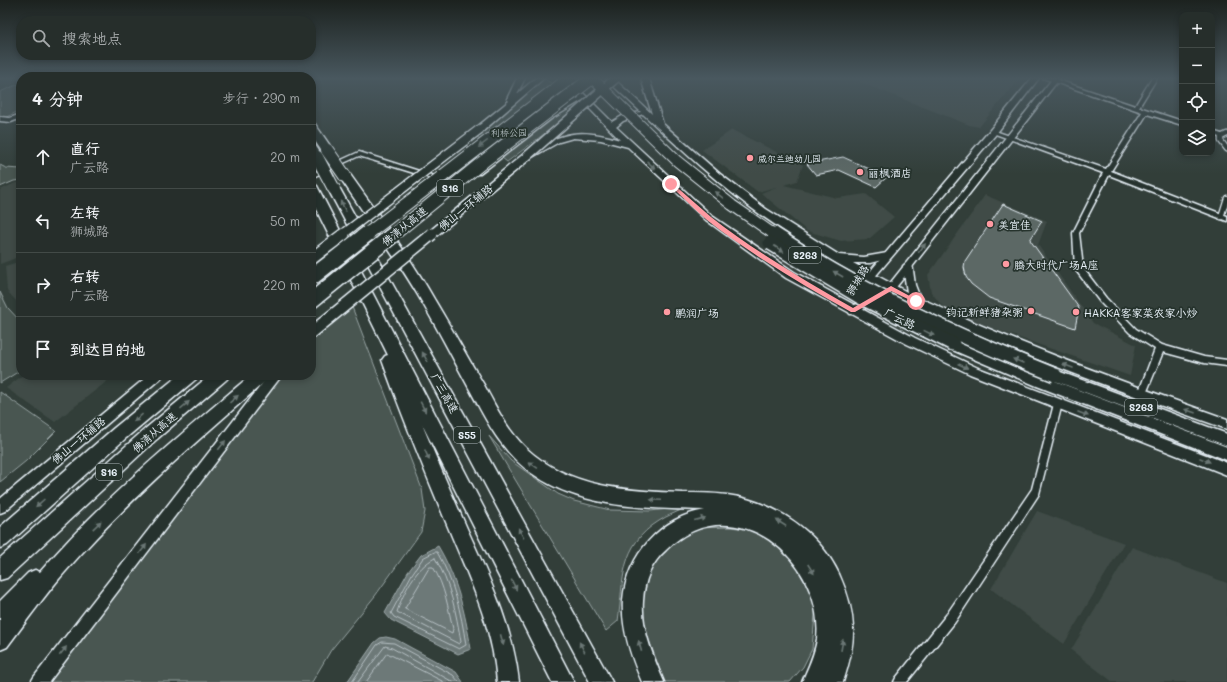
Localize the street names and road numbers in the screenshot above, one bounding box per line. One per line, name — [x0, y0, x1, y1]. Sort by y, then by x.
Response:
street label: 佛山一环辅路 — [435, 180, 495, 234]
road number: S16 — [437, 180, 463, 196]
street label: 佛清从高速 — [378, 203, 430, 249]
road number: S263 — [789, 247, 821, 263]
street label: 狮城路 — [842, 262, 872, 298]
street label: 广云路 — [882, 304, 918, 332]
street label: 广三高速 — [428, 370, 462, 416]
road number: S263 — [1125, 399, 1157, 415]
street label: 佛清从高速 — [128, 408, 180, 456]
street label: 佛山一环辅路 — [48, 413, 108, 467]
road number: S55 — [454, 427, 480, 443]
road number: S16 — [96, 464, 122, 480]

